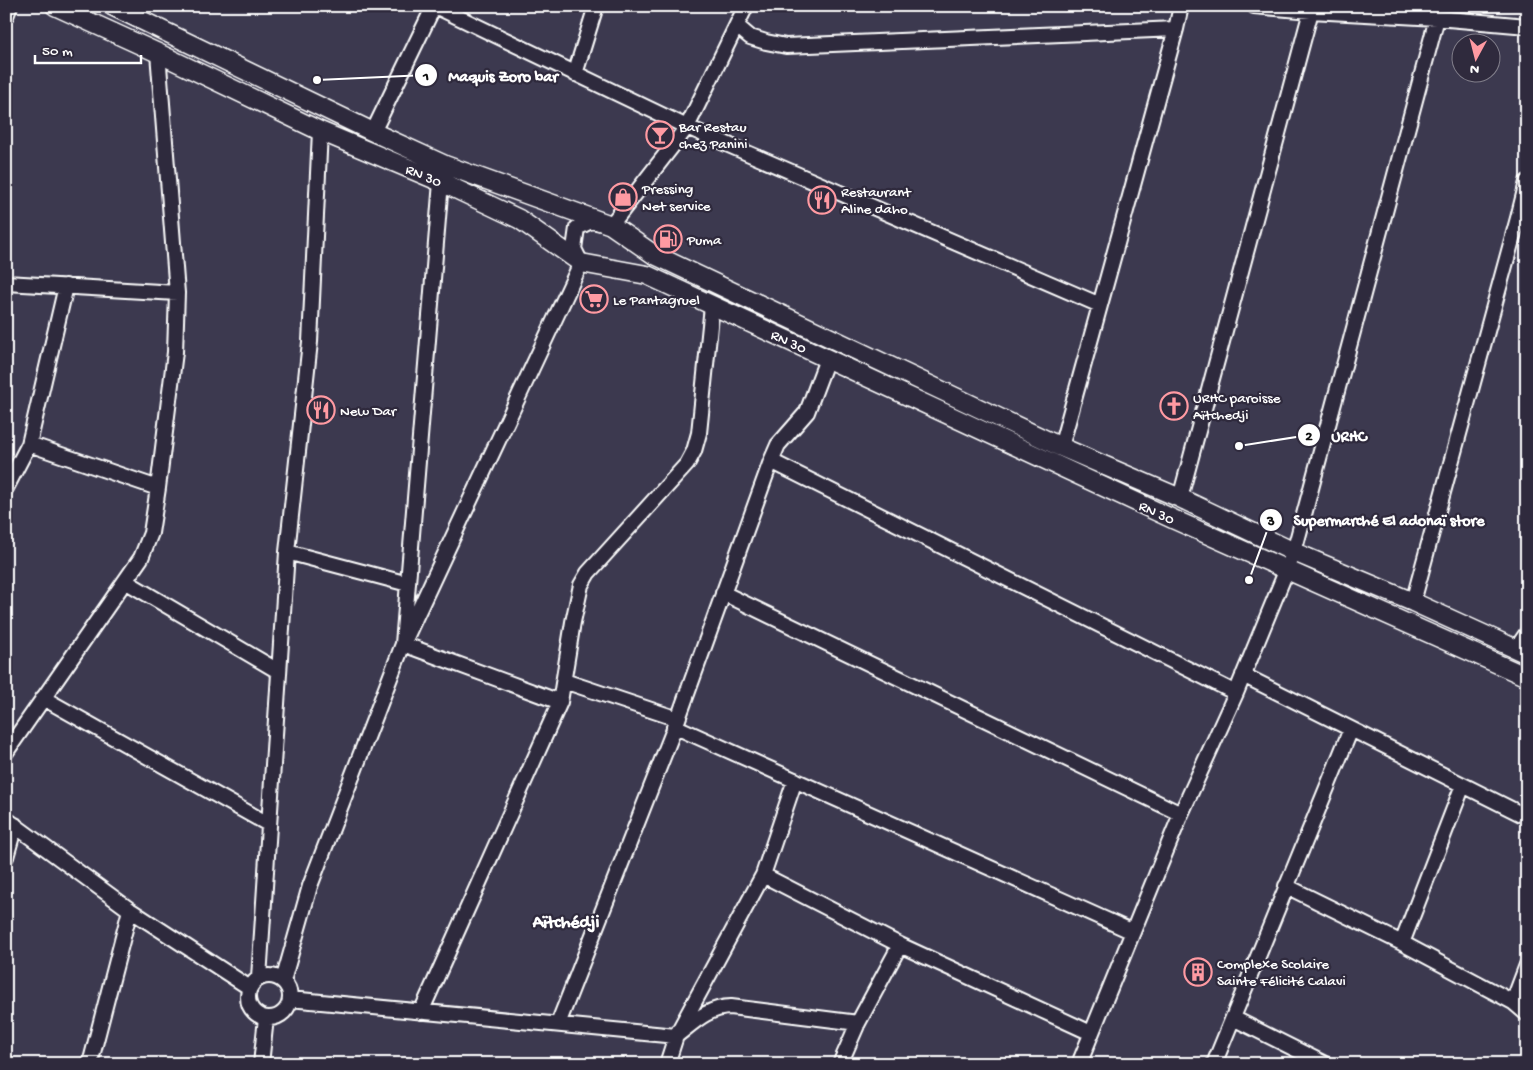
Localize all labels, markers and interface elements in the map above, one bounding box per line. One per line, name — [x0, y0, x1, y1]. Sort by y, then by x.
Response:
scale bar — [35, 32, 141, 64]
north arrow — [1450, 32, 1500, 82]
text: 50 m — [42, 43, 73, 61]
text: N — [1469, 59, 1480, 77]
callout: Maquis Zoro bar — [413, 60, 568, 91]
text: 1 — [422, 68, 429, 86]
text: Maquis Zoro bar — [448, 69, 560, 88]
place label: Bar Restau chez Panini — [678, 119, 747, 154]
bar icon: Bar Restau chez Panini — [645, 120, 675, 150]
street label: RN 30 — [402, 161, 444, 193]
place label: Pressing Net service — [641, 181, 711, 216]
shop icon: Pressing Net service — [608, 182, 638, 212]
place label: Restaurant Aline daho — [841, 184, 912, 219]
restaurant icon: Restaurant Aline daho — [807, 185, 837, 215]
fuel station icon: Puma — [653, 224, 683, 254]
place label: Puma — [686, 232, 722, 250]
supermarket icon: Le Pantagruel — [579, 284, 609, 314]
place label: Le Pantagruel — [613, 292, 700, 310]
street label: RN 30 — [767, 327, 809, 359]
place label: URHC paroisse Aïtchedji — [1193, 390, 1281, 425]
church icon: URHC paroisse Aïtchedji — [1159, 391, 1189, 421]
restaurant icon: New Dar — [306, 395, 336, 425]
place label: New Dar — [340, 403, 398, 421]
callout: URHC — [1296, 420, 1377, 451]
text: 2 — [1305, 428, 1313, 446]
text: URHC — [1331, 429, 1368, 448]
street label: RN 30 — [1135, 498, 1177, 530]
callout: Supermarché El adonaï store — [1259, 504, 1495, 535]
text: 3 — [1266, 513, 1275, 531]
text: Supermarché El adonaï store — [1294, 513, 1485, 532]
district label: Aïtchédji — [532, 913, 599, 934]
place label: Complexe Scolaire Sainte Félicité Calavi — [1217, 956, 1346, 991]
building icon: Complexe Scolaire Sainte Félicité Calavi — [1183, 957, 1213, 987]

